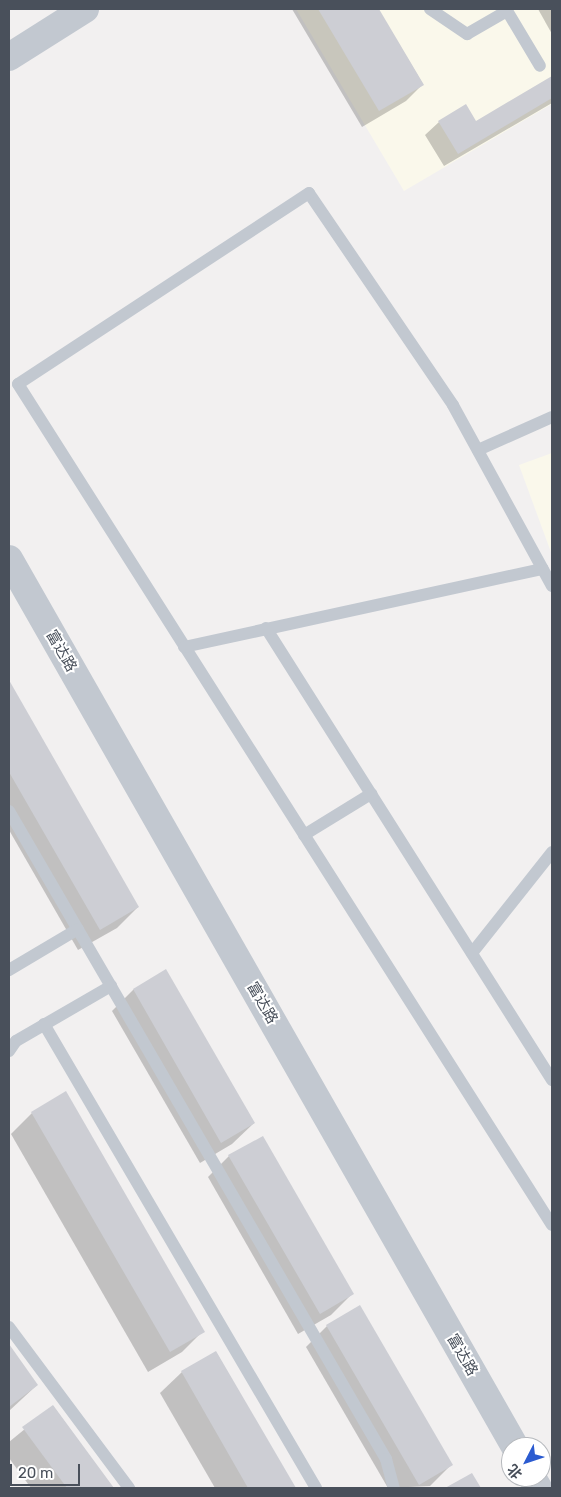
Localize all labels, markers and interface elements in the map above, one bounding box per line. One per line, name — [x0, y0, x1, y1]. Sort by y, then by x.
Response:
street label: 富达路 — [42, 627, 80, 675]
street label: 富达路 — [243, 979, 281, 1027]
street label: 富达路 — [443, 1331, 481, 1379]
north arrow — [501, 1437, 551, 1487]
scale bar — [12, 1454, 82, 1486]
text: 北 — [504, 1461, 526, 1482]
text: 20 m — [18, 1464, 53, 1482]

